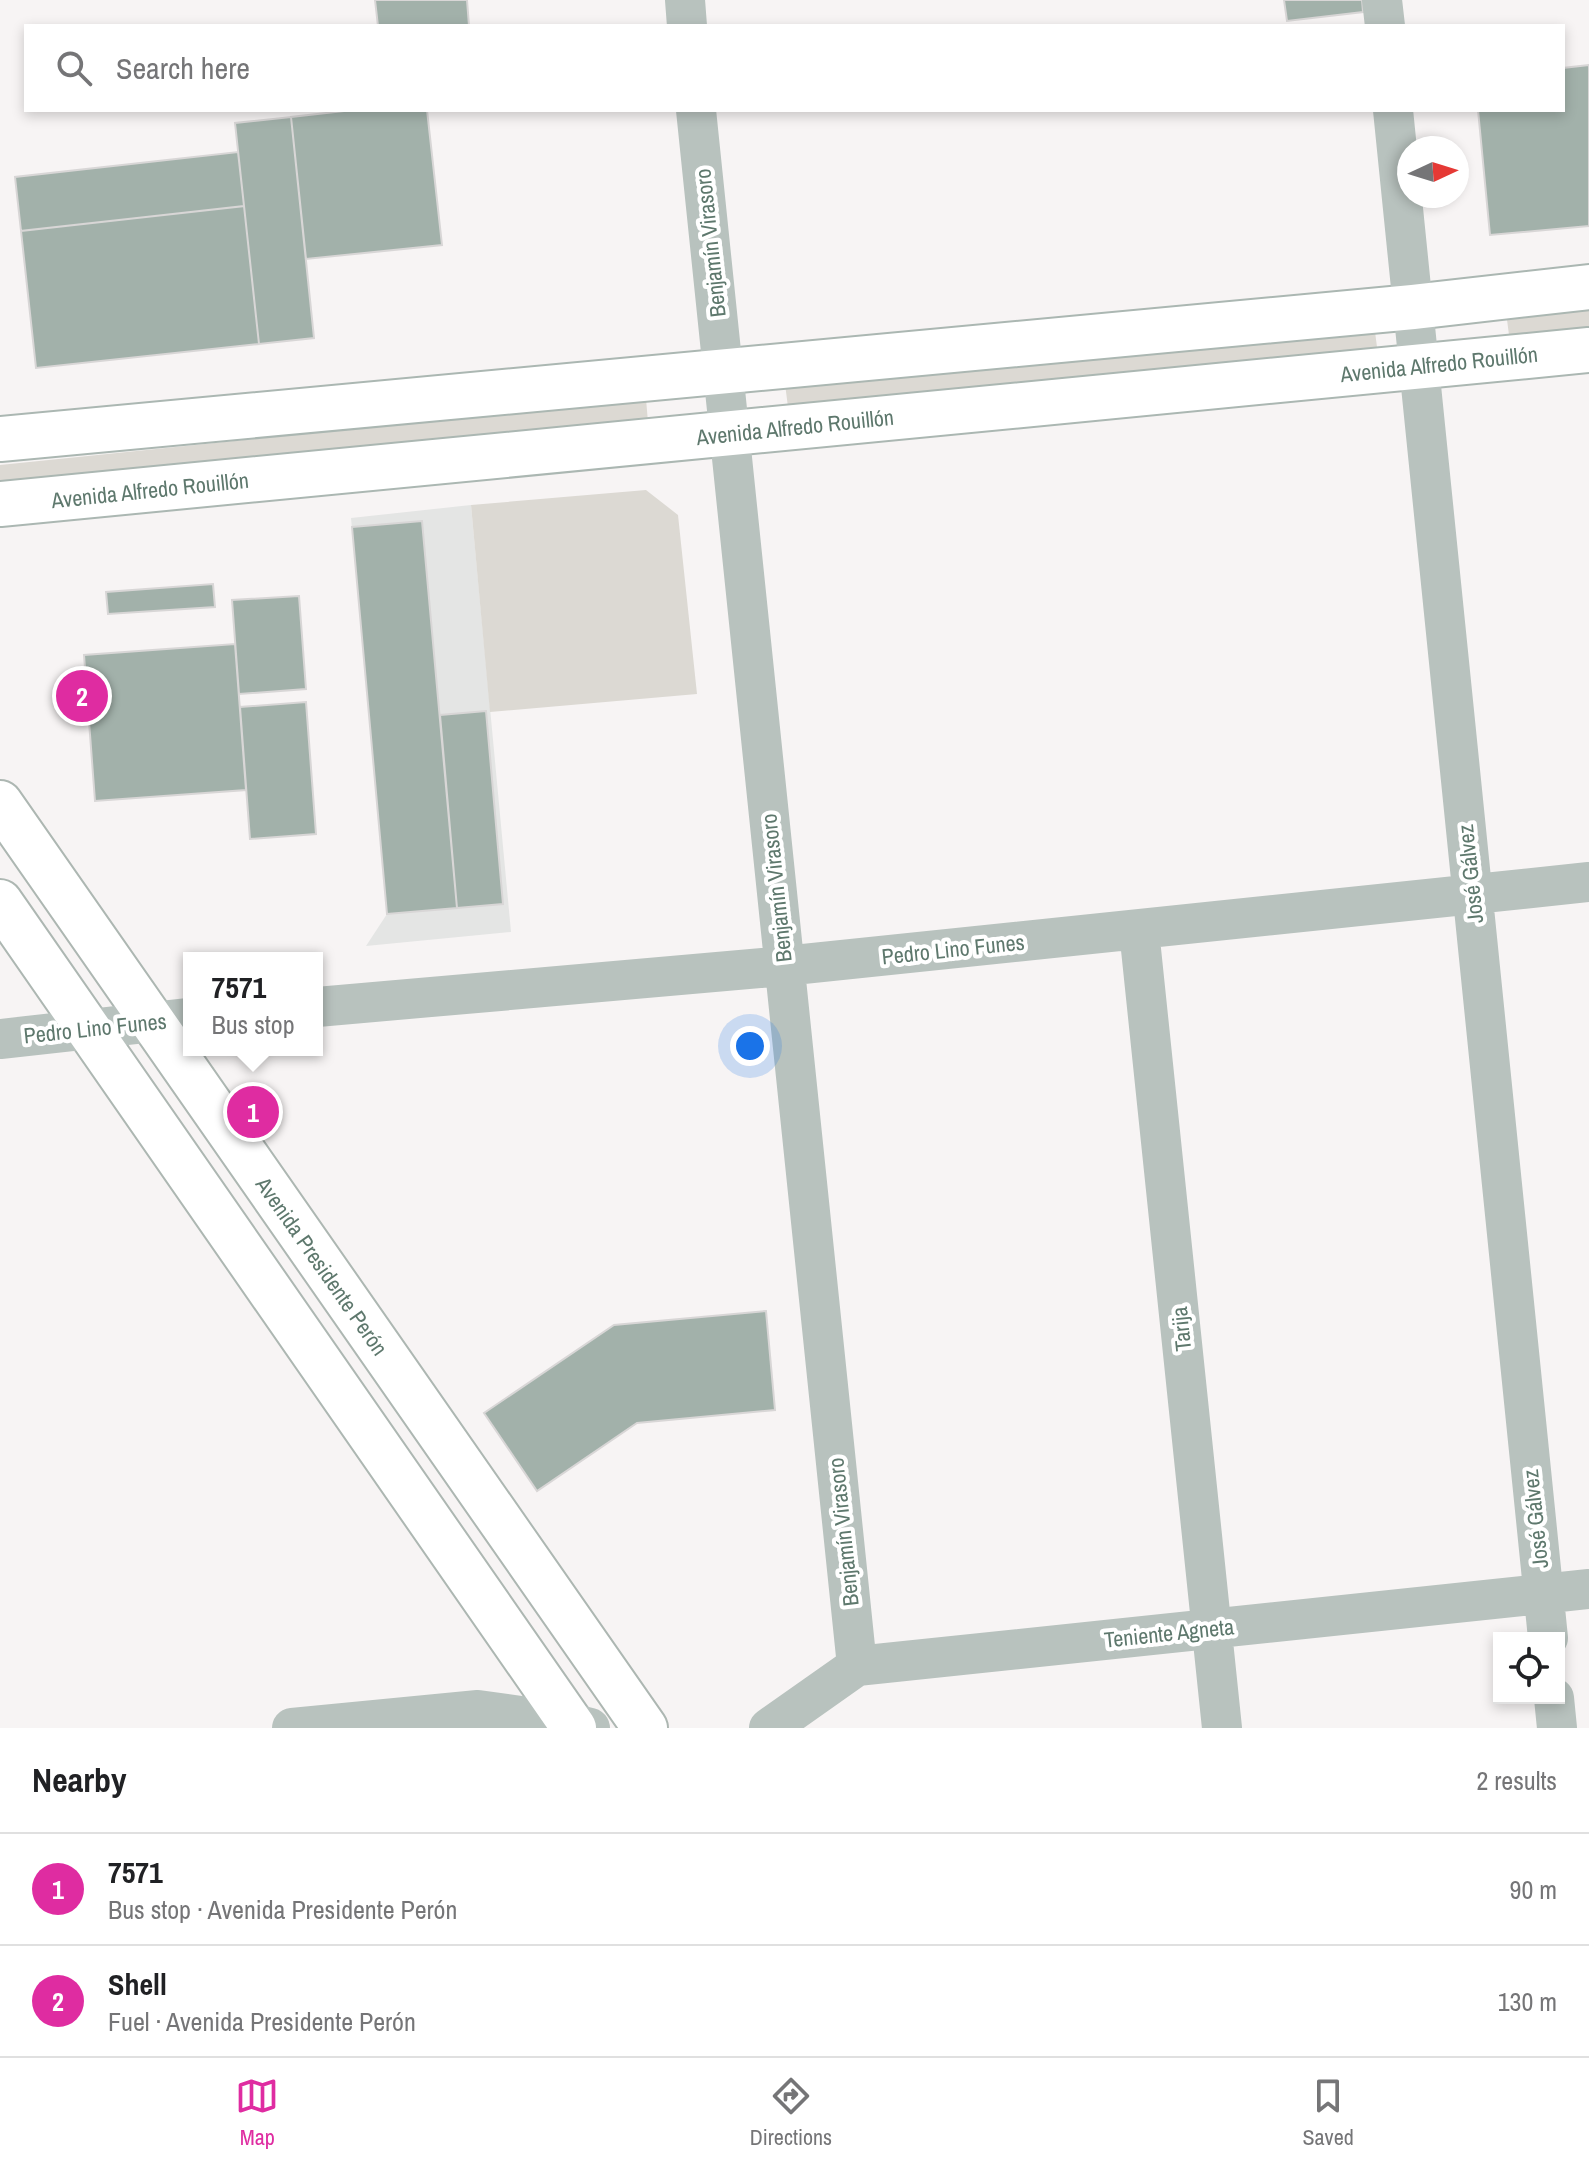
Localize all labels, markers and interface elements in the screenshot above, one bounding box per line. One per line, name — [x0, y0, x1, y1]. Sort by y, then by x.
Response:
search box — [24, 24, 1565, 112]
icon: search — [52, 46, 96, 90]
text: Search here — [116, 48, 250, 88]
north arrow — [1397, 136, 1469, 208]
street label: Benjamín Virasoro — [687, 167, 733, 319]
street label: Avenida Alfredo Rouillón — [1338, 339, 1539, 389]
street label: Avenida Alfredo Rouillón — [694, 402, 895, 452]
street label: Avenida Alfredo Rouillón — [49, 465, 250, 515]
pin: 2 — [56, 666, 108, 726]
street label: Benjamín Virasoro — [753, 812, 799, 964]
street label: José Gálvez — [1450, 823, 1490, 925]
street label: Pedro Lino Funes — [880, 927, 1026, 971]
popup — [183, 952, 323, 1056]
text: 7571 — [212, 967, 266, 1007]
street label: Pedro Lino Funes — [22, 1006, 168, 1050]
text: Bus stop — [212, 1007, 294, 1042]
your location — [730, 1026, 770, 1066]
pin: 1 — [227, 1082, 279, 1142]
street label: Avenida Presidente Perón — [249, 1170, 395, 1361]
street label: Tarija — [1164, 1305, 1198, 1353]
street label: Benjamín Virasoro — [820, 1456, 866, 1608]
street label: José Gálvez — [1515, 1468, 1555, 1570]
street label: Teniente Agneta — [1103, 1611, 1235, 1655]
map controls — [1493, 1632, 1565, 1704]
button: locate — [1493, 1632, 1565, 1704]
text: Nearby — [32, 1757, 127, 1803]
text: 2 results — [1476, 1763, 1557, 1798]
text: 7571 — [108, 1852, 163, 1892]
text: 1 — [52, 1872, 64, 1907]
text: 90 m — [1510, 1872, 1557, 1907]
text: Bus stop · Avenida Presidente Perón — [108, 1892, 457, 1927]
text: Shell — [108, 1964, 167, 2004]
text: 2 — [52, 1984, 64, 2019]
text: 130 m — [1498, 1984, 1557, 2019]
text: Fuel · Avenida Presidente Perón — [108, 2004, 416, 2039]
tab: Map — [235, 2074, 279, 2152]
tab: Directions — [750, 2074, 832, 2152]
tab: Saved — [1303, 2074, 1354, 2152]

